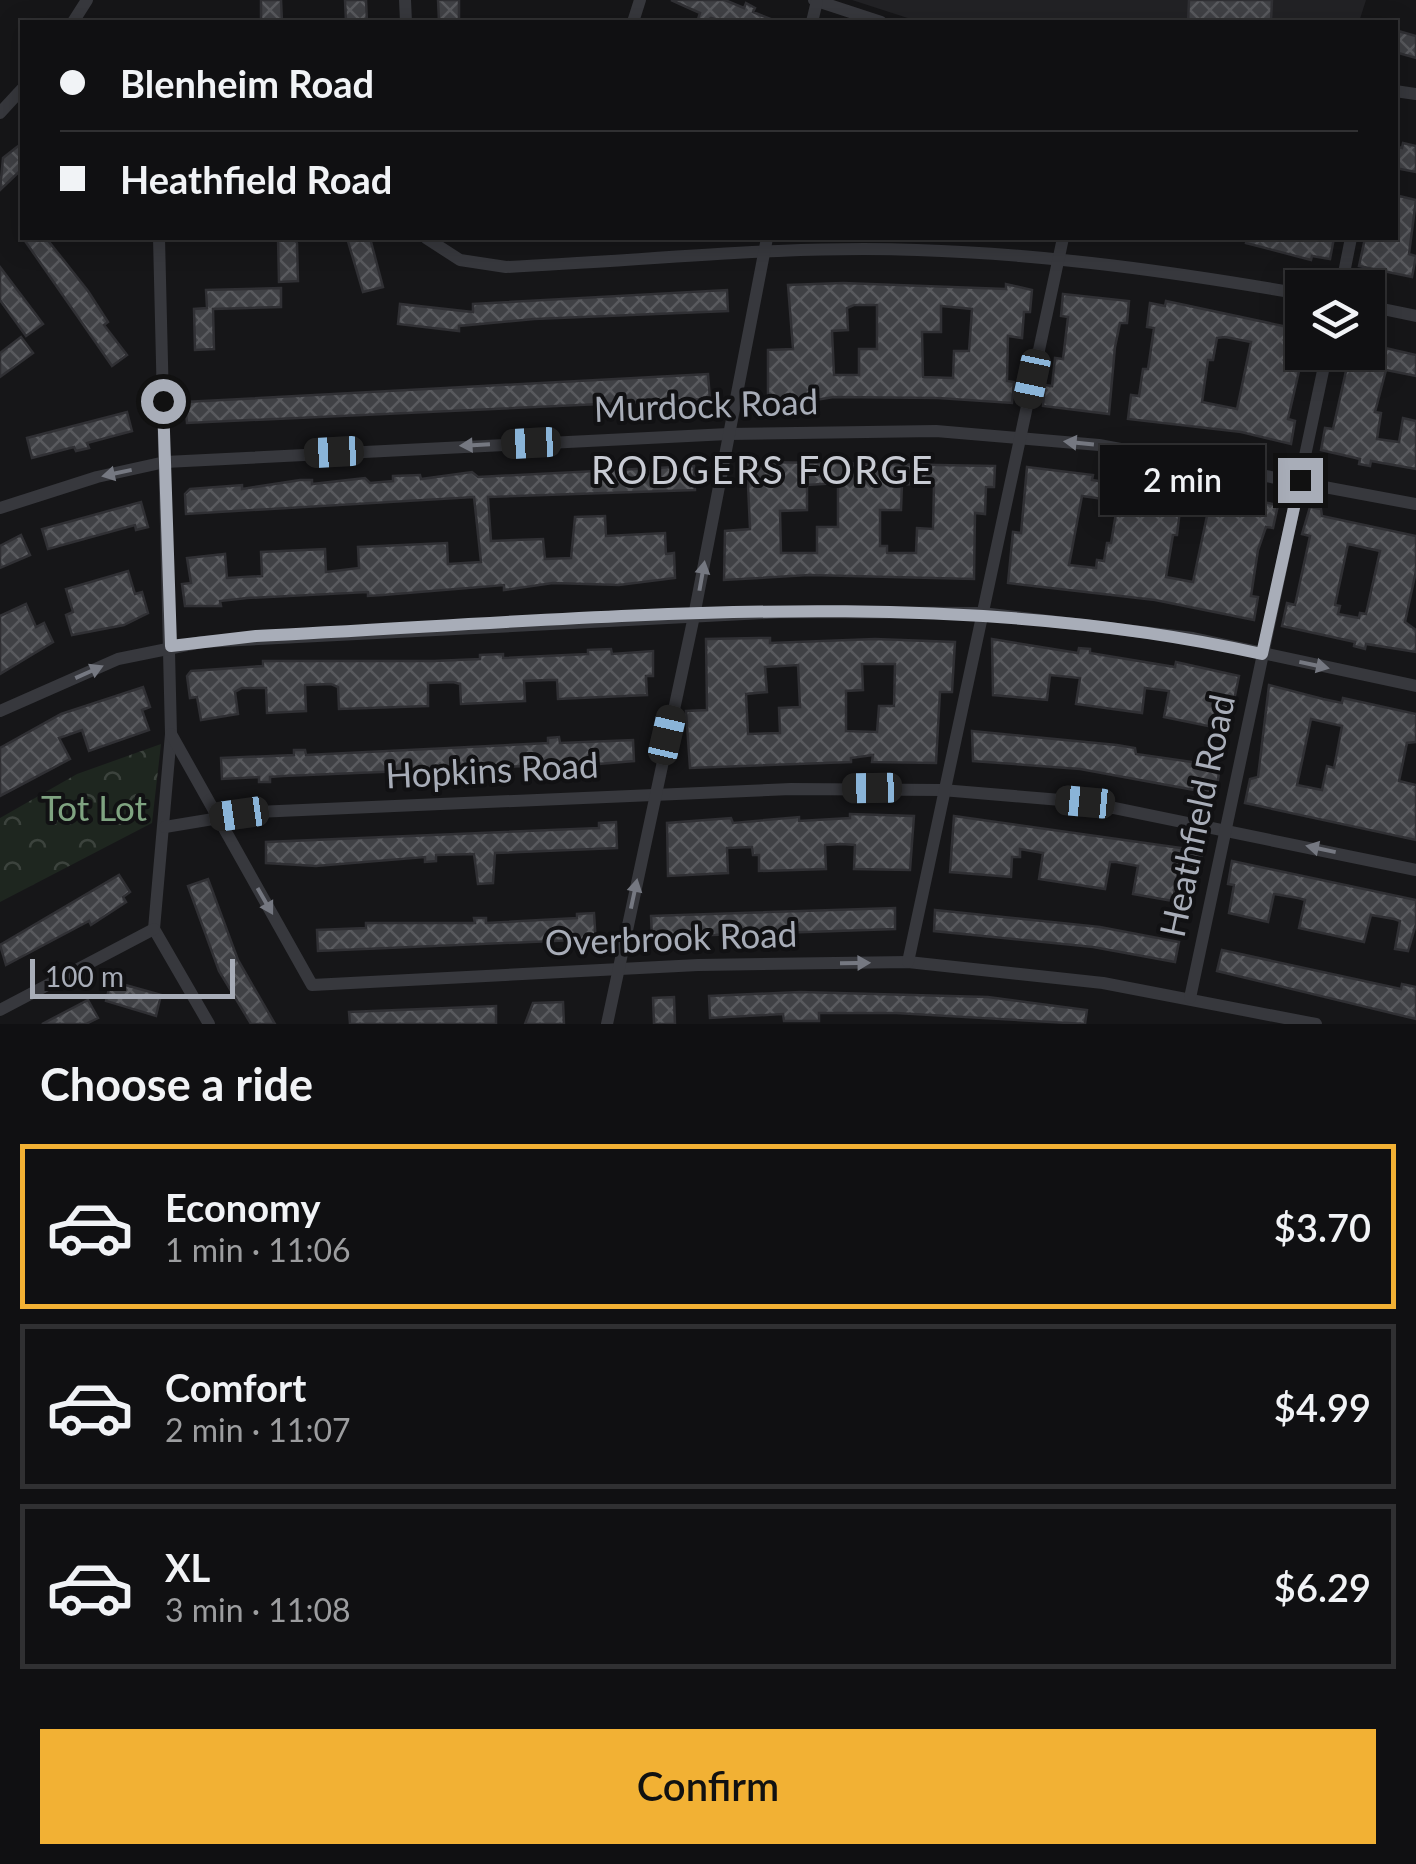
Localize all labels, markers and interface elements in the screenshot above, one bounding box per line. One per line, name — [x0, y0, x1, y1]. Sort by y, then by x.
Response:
text: Blenheim Road — [120, 60, 374, 106]
text: Heathfield Road — [120, 156, 392, 202]
map controls — [1285, 270, 1385, 370]
button: layers — [1285, 270, 1385, 370]
car — [1011, 347, 1053, 411]
route start — [141, 379, 186, 424]
street label: Murdock Road — [593, 379, 819, 429]
car — [500, 426, 562, 460]
car — [303, 435, 365, 469]
one-way arrow — [1063, 435, 1095, 451]
one-way arrow — [458, 437, 490, 453]
callout: 2 min — [1100, 445, 1265, 515]
district label: RODGERS FORGE — [591, 446, 935, 492]
route end — [1278, 458, 1323, 503]
text: 2 min — [1143, 460, 1222, 499]
one-way arrow — [101, 465, 132, 481]
one-way arrow — [694, 561, 710, 592]
one-way arrow — [1299, 657, 1330, 673]
one-way arrow — [74, 664, 104, 680]
street label: Heathfield Road — [1150, 691, 1242, 941]
car — [646, 702, 688, 768]
street label: Hopkins Road — [384, 742, 599, 796]
car — [842, 772, 902, 804]
car — [1054, 784, 1116, 820]
park label: Tot Lot — [41, 786, 148, 828]
car — [207, 795, 271, 833]
one-way arrow — [1305, 841, 1336, 857]
one-way arrow — [627, 878, 643, 909]
one-way arrow — [256, 887, 273, 916]
street label: Overbrook Road — [544, 912, 798, 962]
scale bar — [30, 954, 235, 998]
one-way arrow — [840, 955, 872, 971]
text: 100 m — [45, 959, 124, 993]
text: Choose a ride — [40, 1057, 313, 1111]
icon: car — [45, 1182, 135, 1272]
text: Economy — [165, 1184, 320, 1230]
text: $3.70 — [1274, 1204, 1371, 1250]
text: 1 min · 11:06 — [165, 1230, 351, 1269]
icon: car — [45, 1362, 135, 1452]
text: Comfort — [165, 1364, 306, 1410]
text: $4.99 — [1274, 1384, 1371, 1430]
text: 2 min · 11:07 — [165, 1410, 351, 1449]
icon: car — [45, 1542, 135, 1632]
text: XL — [165, 1544, 210, 1590]
text: $6.29 — [1274, 1564, 1371, 1610]
text: 3 min · 11:08 — [165, 1590, 351, 1629]
button: Confirm — [40, 1729, 1376, 1844]

